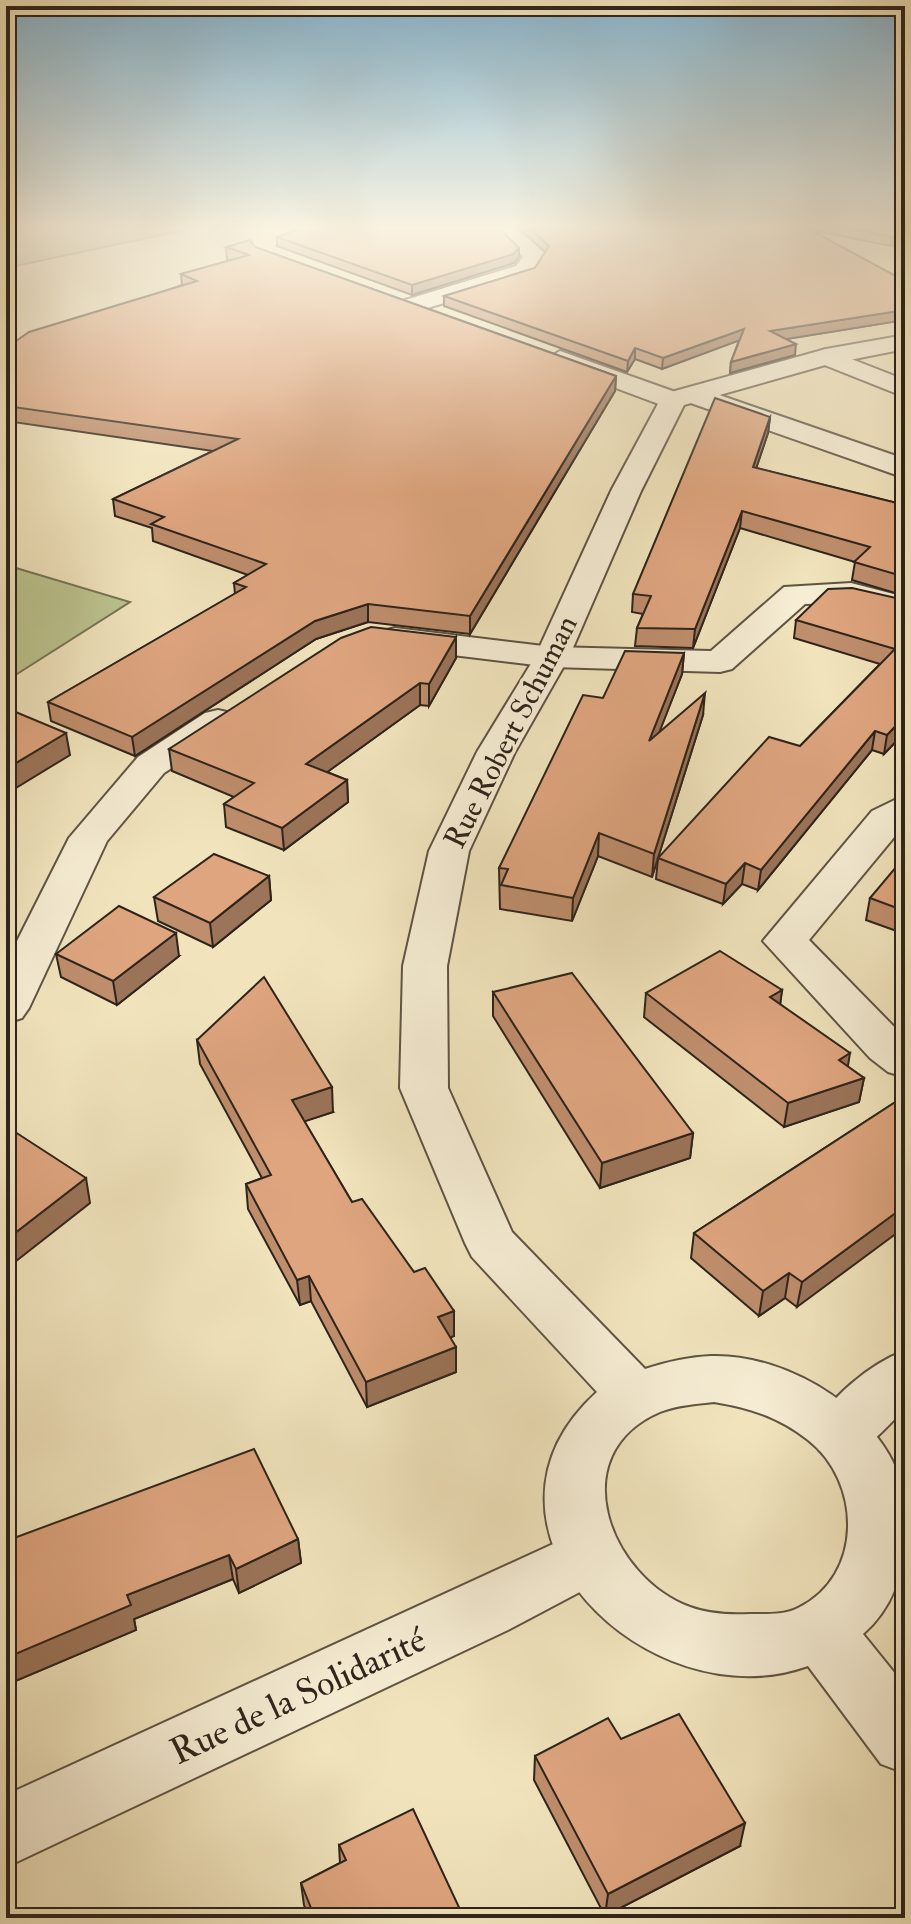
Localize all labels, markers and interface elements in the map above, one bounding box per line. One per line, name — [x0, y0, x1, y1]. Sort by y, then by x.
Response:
street label: Rue Robert Schuman — [436, 609, 586, 855]
street label: Rue de la Solidarité — [163, 1617, 434, 1775]

